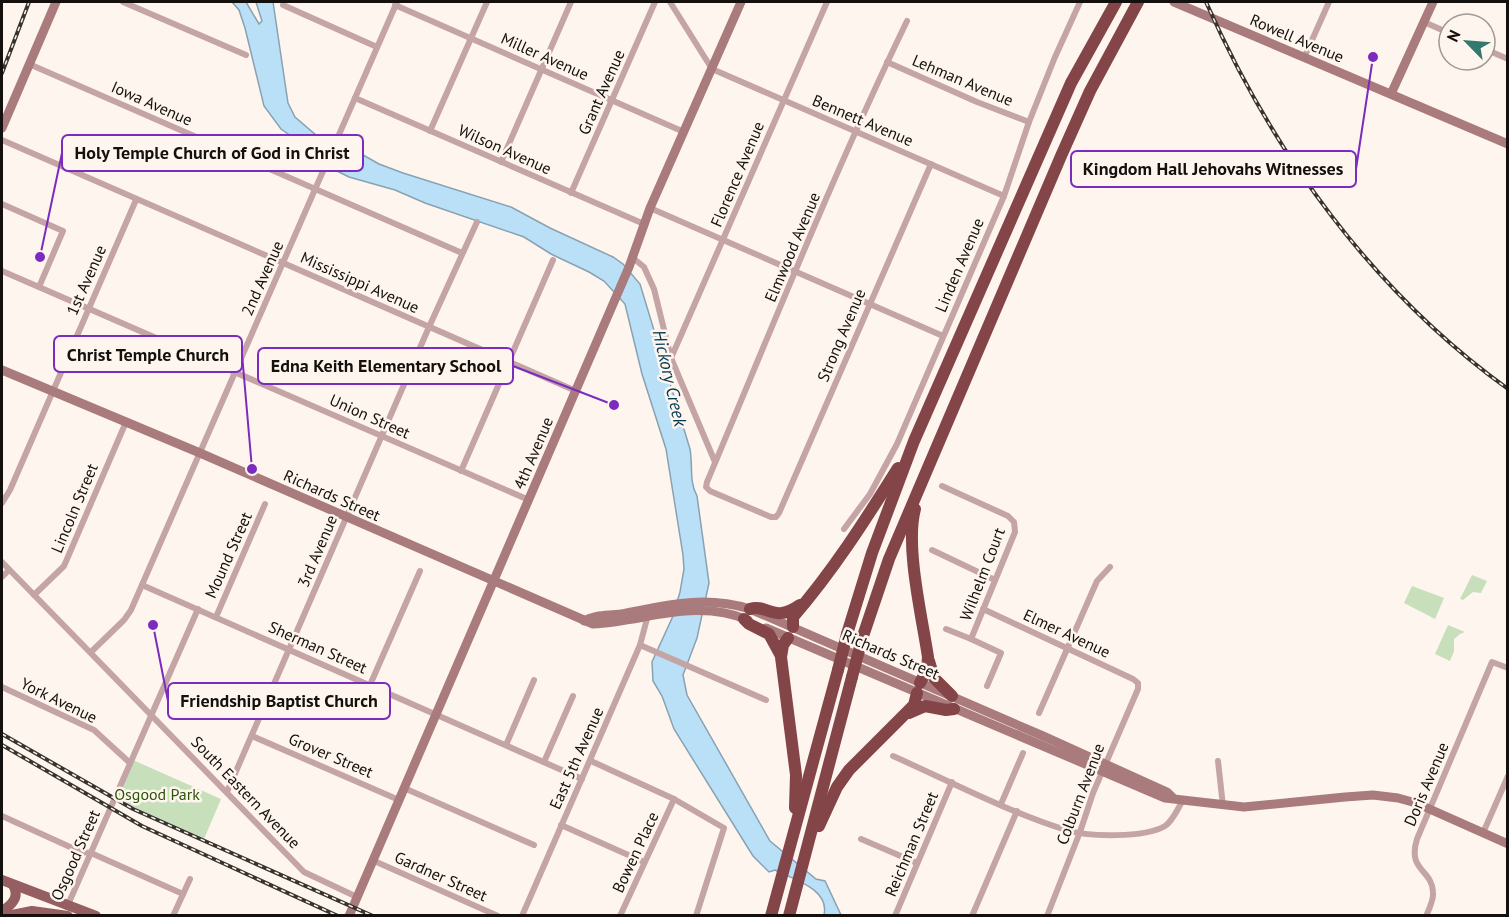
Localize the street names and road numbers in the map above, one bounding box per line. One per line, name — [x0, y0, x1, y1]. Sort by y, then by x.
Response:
street label: Rowell Avenue — [1247, 9, 1347, 67]
street label: Miller Avenue — [498, 28, 592, 84]
street label: Grant Avenue — [573, 46, 629, 138]
street label: Lehman Avenue — [910, 50, 1016, 110]
street label: Iowa Avenue — [108, 76, 196, 130]
street label: Bennett Avenue — [810, 90, 916, 150]
street label: Florence Avenue — [706, 118, 768, 230]
street label: Wilson Avenue — [455, 120, 555, 178]
street label: Elmwood Avenue — [760, 189, 824, 305]
street label: Linden Avenue — [930, 215, 988, 315]
street label: 2nd Avenue — [237, 237, 287, 319]
street label: 1st Avenue — [62, 242, 110, 318]
street label: Mississippi Avenue — [298, 247, 422, 317]
street label: Strong Avenue — [812, 286, 870, 384]
street label: Union Street — [327, 389, 414, 443]
street label: 4th Avenue — [509, 414, 557, 492]
street label: Lincoln Street — [46, 460, 102, 556]
street label: Richards Street — [281, 465, 384, 525]
street label: Mound Street — [200, 508, 256, 601]
street label: 3rd Avenue — [293, 512, 341, 590]
street label: Wilhelm Court — [955, 524, 1009, 623]
street label: Elmer Avenue — [1020, 604, 1114, 662]
street label: Sherman Street — [266, 616, 371, 678]
street label: Richards Street — [839, 625, 943, 684]
street label: York Avenue — [18, 673, 100, 727]
street label: East 5th Avenue — [545, 704, 607, 812]
street label: Grover Street — [286, 728, 377, 782]
street label: South Eastern Avenue — [187, 732, 305, 852]
street label: Doris Avenue — [1399, 739, 1453, 829]
street label: Colburn Avenue — [1051, 740, 1109, 848]
street label: Reichman Street — [880, 788, 942, 899]
street label: Osgood Street — [46, 806, 104, 903]
street label: Bowen Place — [608, 808, 662, 896]
street label: Gardner Street — [392, 847, 491, 906]

